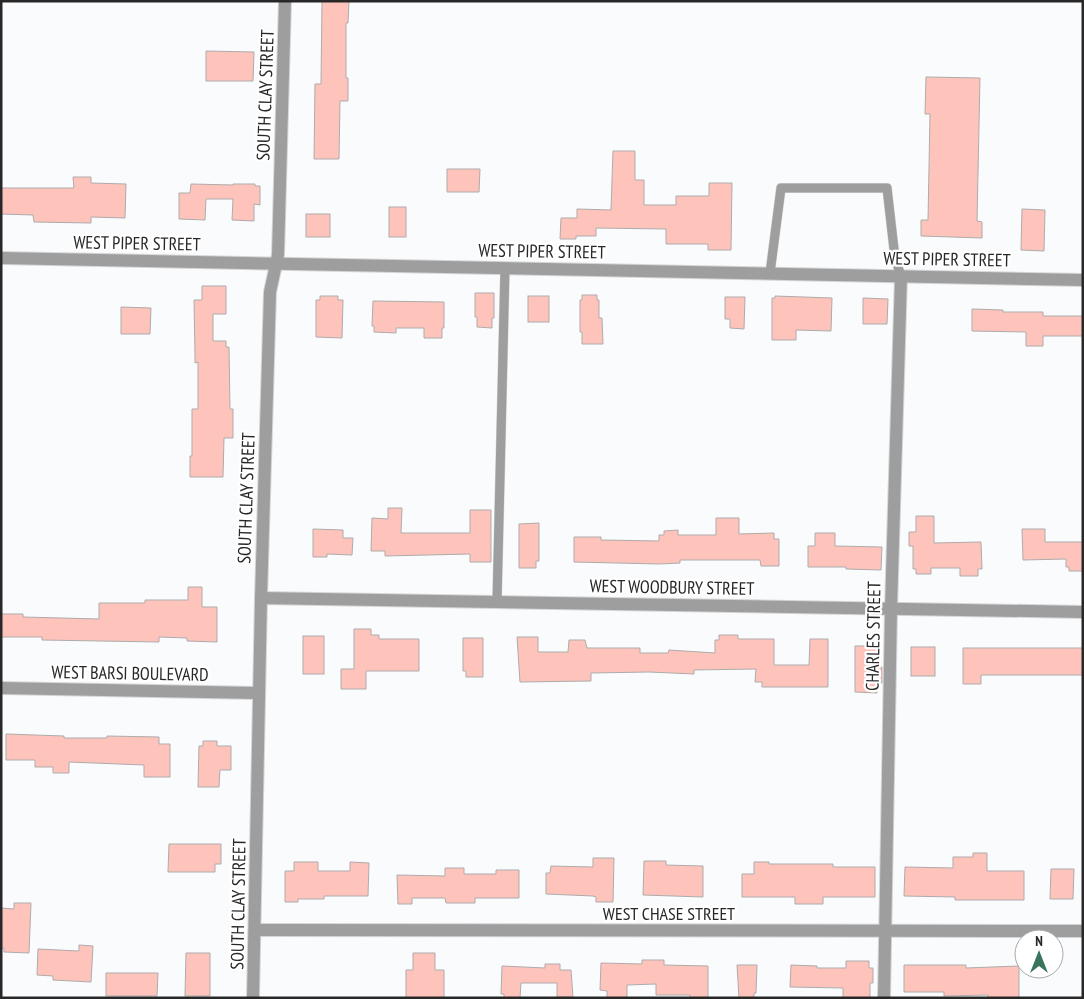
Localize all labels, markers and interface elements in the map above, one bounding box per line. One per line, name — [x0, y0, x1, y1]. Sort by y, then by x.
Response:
street label: SOUTH CLAY STREET — [251, 29, 279, 161]
street label: WEST PIPER STREET — [73, 230, 201, 256]
street label: WEST PIPER STREET — [478, 238, 606, 264]
street label: WEST PIPER STREET — [883, 246, 1011, 272]
street label: SOUTH CLAY STREET — [232, 432, 260, 564]
street label: WEST WOODBURY STREET — [589, 574, 755, 600]
street label: CHARLES STREET — [861, 581, 885, 691]
street label: WEST BARSI BOULEVARD — [51, 660, 209, 686]
street label: SOUTH CLAY STREET — [225, 838, 251, 970]
street label: WEST CHASE STREET — [603, 902, 735, 925]
north arrow — [1014, 929, 1064, 979]
text: N — [1035, 932, 1043, 950]

